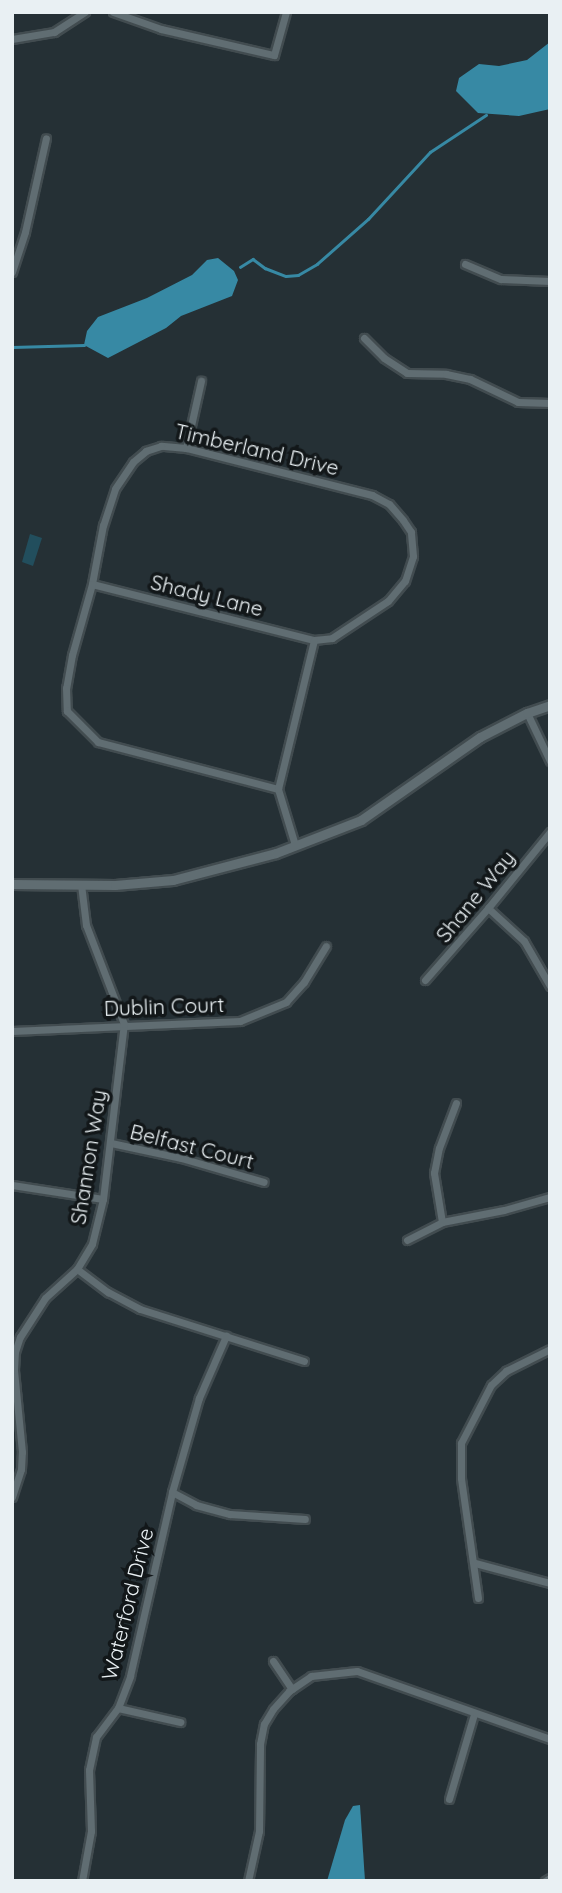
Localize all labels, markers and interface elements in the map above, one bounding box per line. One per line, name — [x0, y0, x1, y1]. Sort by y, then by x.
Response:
street label: Timberland Drive — [172, 418, 342, 480]
street label: Shady Lane — [148, 569, 266, 621]
street label: Shane Way — [430, 845, 520, 947]
street label: Dublin Court — [103, 991, 225, 1021]
street label: Shannon Way — [65, 1088, 111, 1226]
street label: Belfast Court — [127, 1118, 257, 1174]
street label: Waterford Drive — [96, 1525, 158, 1683]

